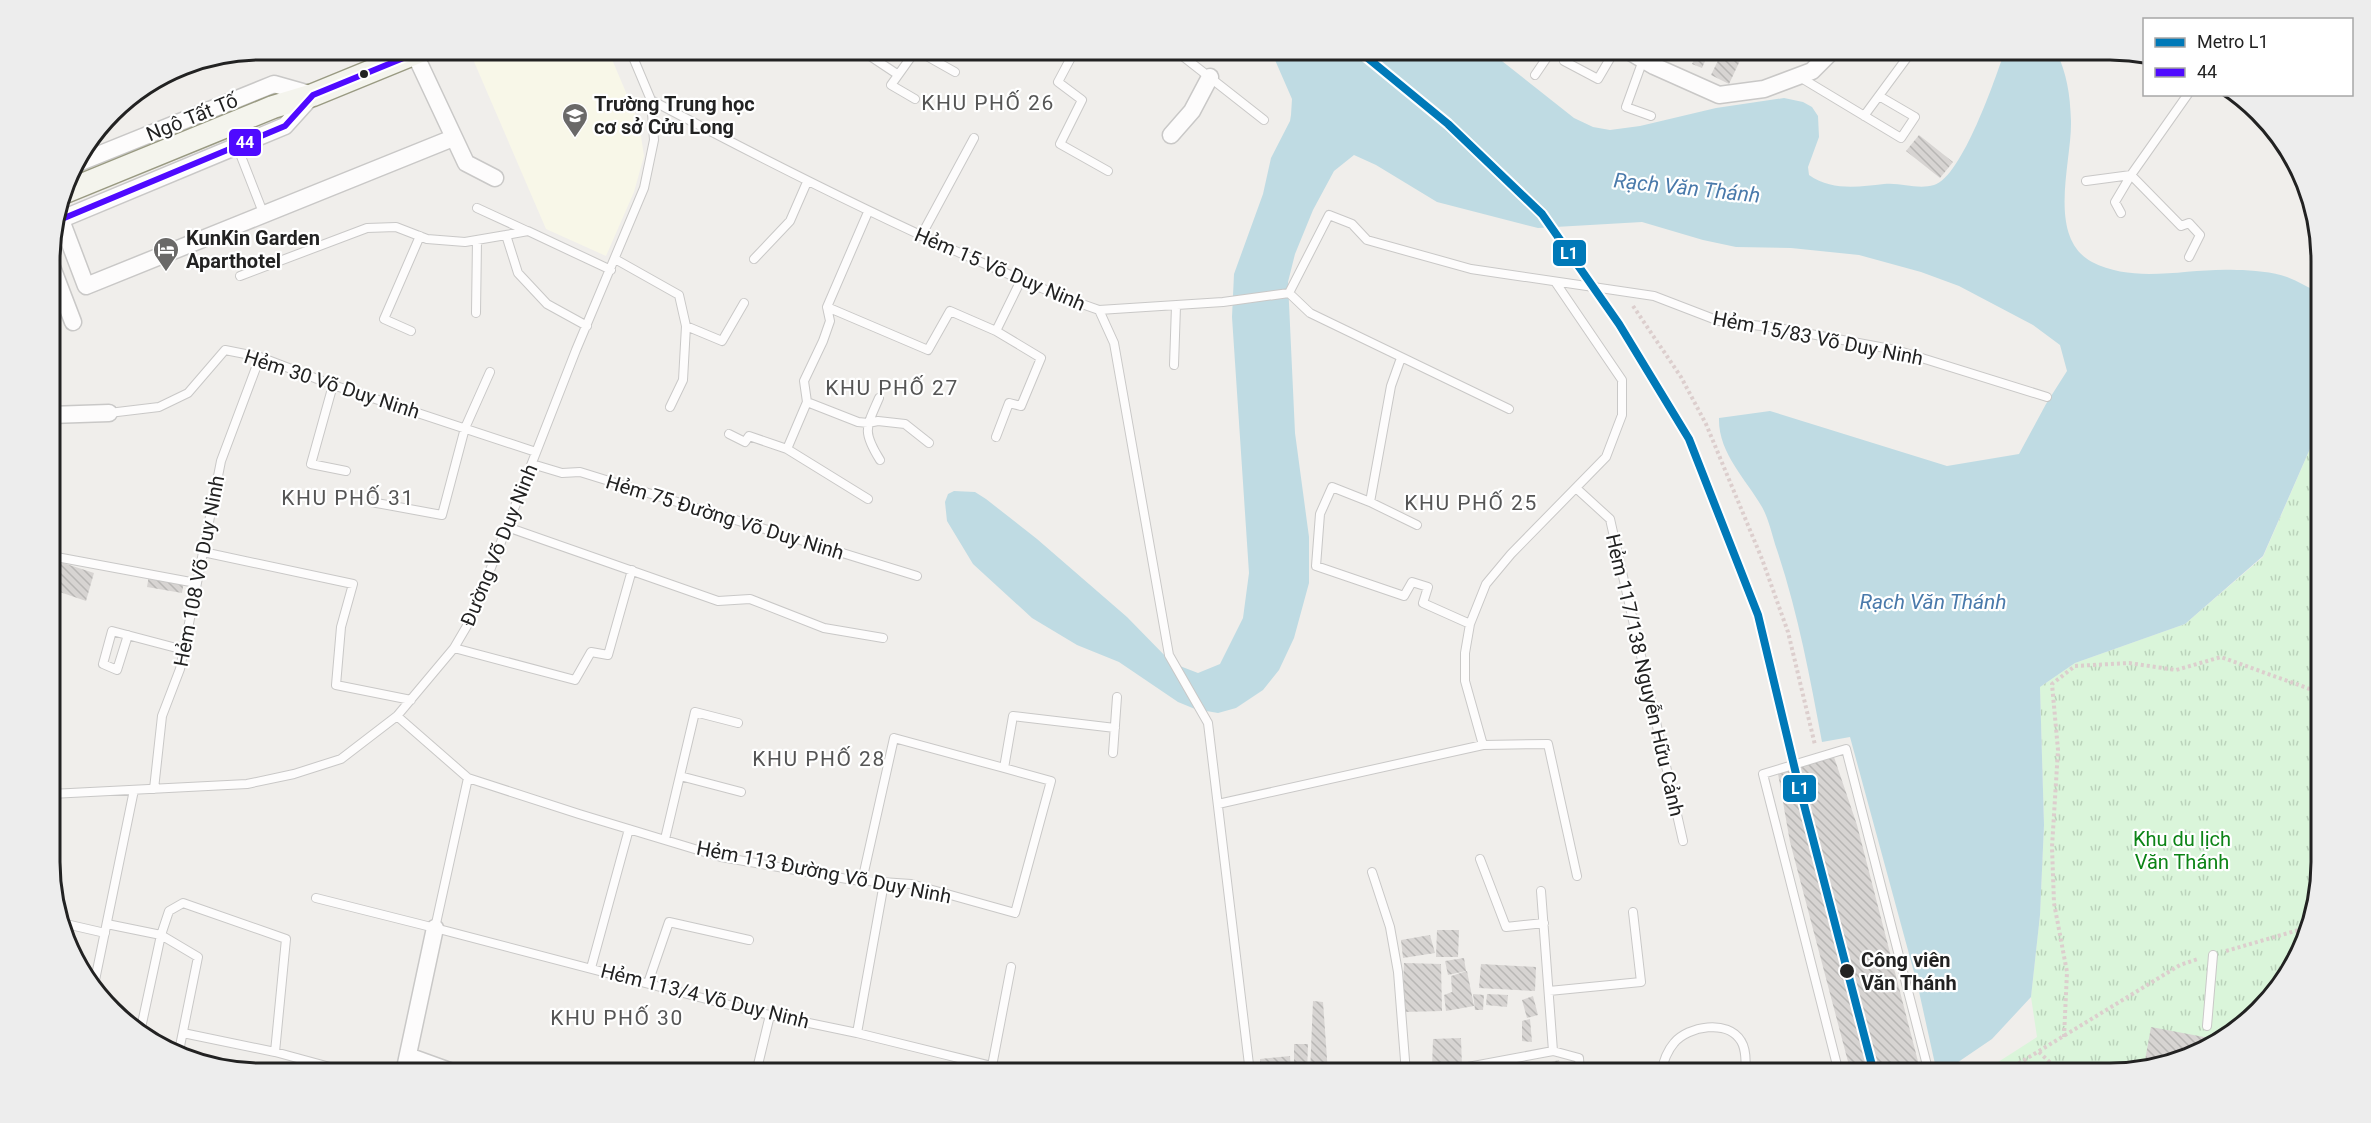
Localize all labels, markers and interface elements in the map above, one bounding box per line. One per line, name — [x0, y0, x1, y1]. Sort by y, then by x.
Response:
legend — [2143, 18, 2353, 96]
text: Metro L1 — [2197, 31, 2269, 52]
text: 44 — [2197, 61, 2217, 82]
unlabelled marker — [358, 68, 370, 80]
street label: Ngô Tất Tố — [143, 88, 242, 146]
district label: KHU PHỐ 26 — [921, 90, 1055, 115]
place label: Trường Trung học cơ sở Cửu Long — [594, 92, 755, 139]
school or university icon: Trường Trung học cơ sở Cửu Long — [560, 101, 590, 139]
line badge: 44 — [228, 128, 262, 157]
text: 44 — [236, 133, 254, 152]
water label: Rạch Văn Thánh — [1613, 168, 1761, 208]
street label: Hẻm 15 Võ Duy Ninh — [911, 222, 1089, 316]
place label: KunKin Garden Aparthotel — [186, 226, 320, 273]
hotel icon: KunKin Garden Aparthotel — [151, 235, 181, 273]
line badge: L1 — [1552, 239, 1587, 267]
text: L1 — [1560, 244, 1578, 263]
street label: Hẻm 15/83 Võ Duy Ninh — [1711, 306, 1925, 370]
street label: Hẻm 30 Võ Duy Ninh — [241, 344, 423, 424]
district label: KHU PHỐ 27 — [825, 375, 959, 400]
street label: Đường Võ Duy Ninh — [455, 460, 543, 630]
street label: Hẻm 75 Đường Võ Duy Ninh — [603, 469, 847, 565]
street label: Hẻm 108 Võ Duy Ninh — [169, 473, 229, 669]
district label: KHU PHỐ 31 — [281, 485, 415, 510]
district label: KHU PHỐ 25 — [1404, 490, 1538, 515]
street label: Hẻm 117/138 Nguyễn Hữu Cảnh — [1601, 531, 1689, 819]
water label: Rạch Văn Thánh — [1859, 590, 2007, 614]
district label: KHU PHỐ 28 — [752, 746, 886, 771]
line badge: L1 — [1782, 774, 1817, 803]
text: L1 — [1791, 779, 1809, 798]
park label: Khu du lịch Văn Thánh — [2133, 827, 2231, 874]
street label: Hẻm 113 Đường Võ Duy Ninh — [695, 836, 953, 908]
place label: Công viên Văn Thánh — [1861, 948, 1957, 995]
street label: Hẻm 113/4 Võ Duy Ninh — [598, 958, 812, 1034]
marker: Công viên Văn Thánh — [1838, 962, 1856, 980]
district label: KHU PHỐ 30 — [550, 1005, 684, 1030]

